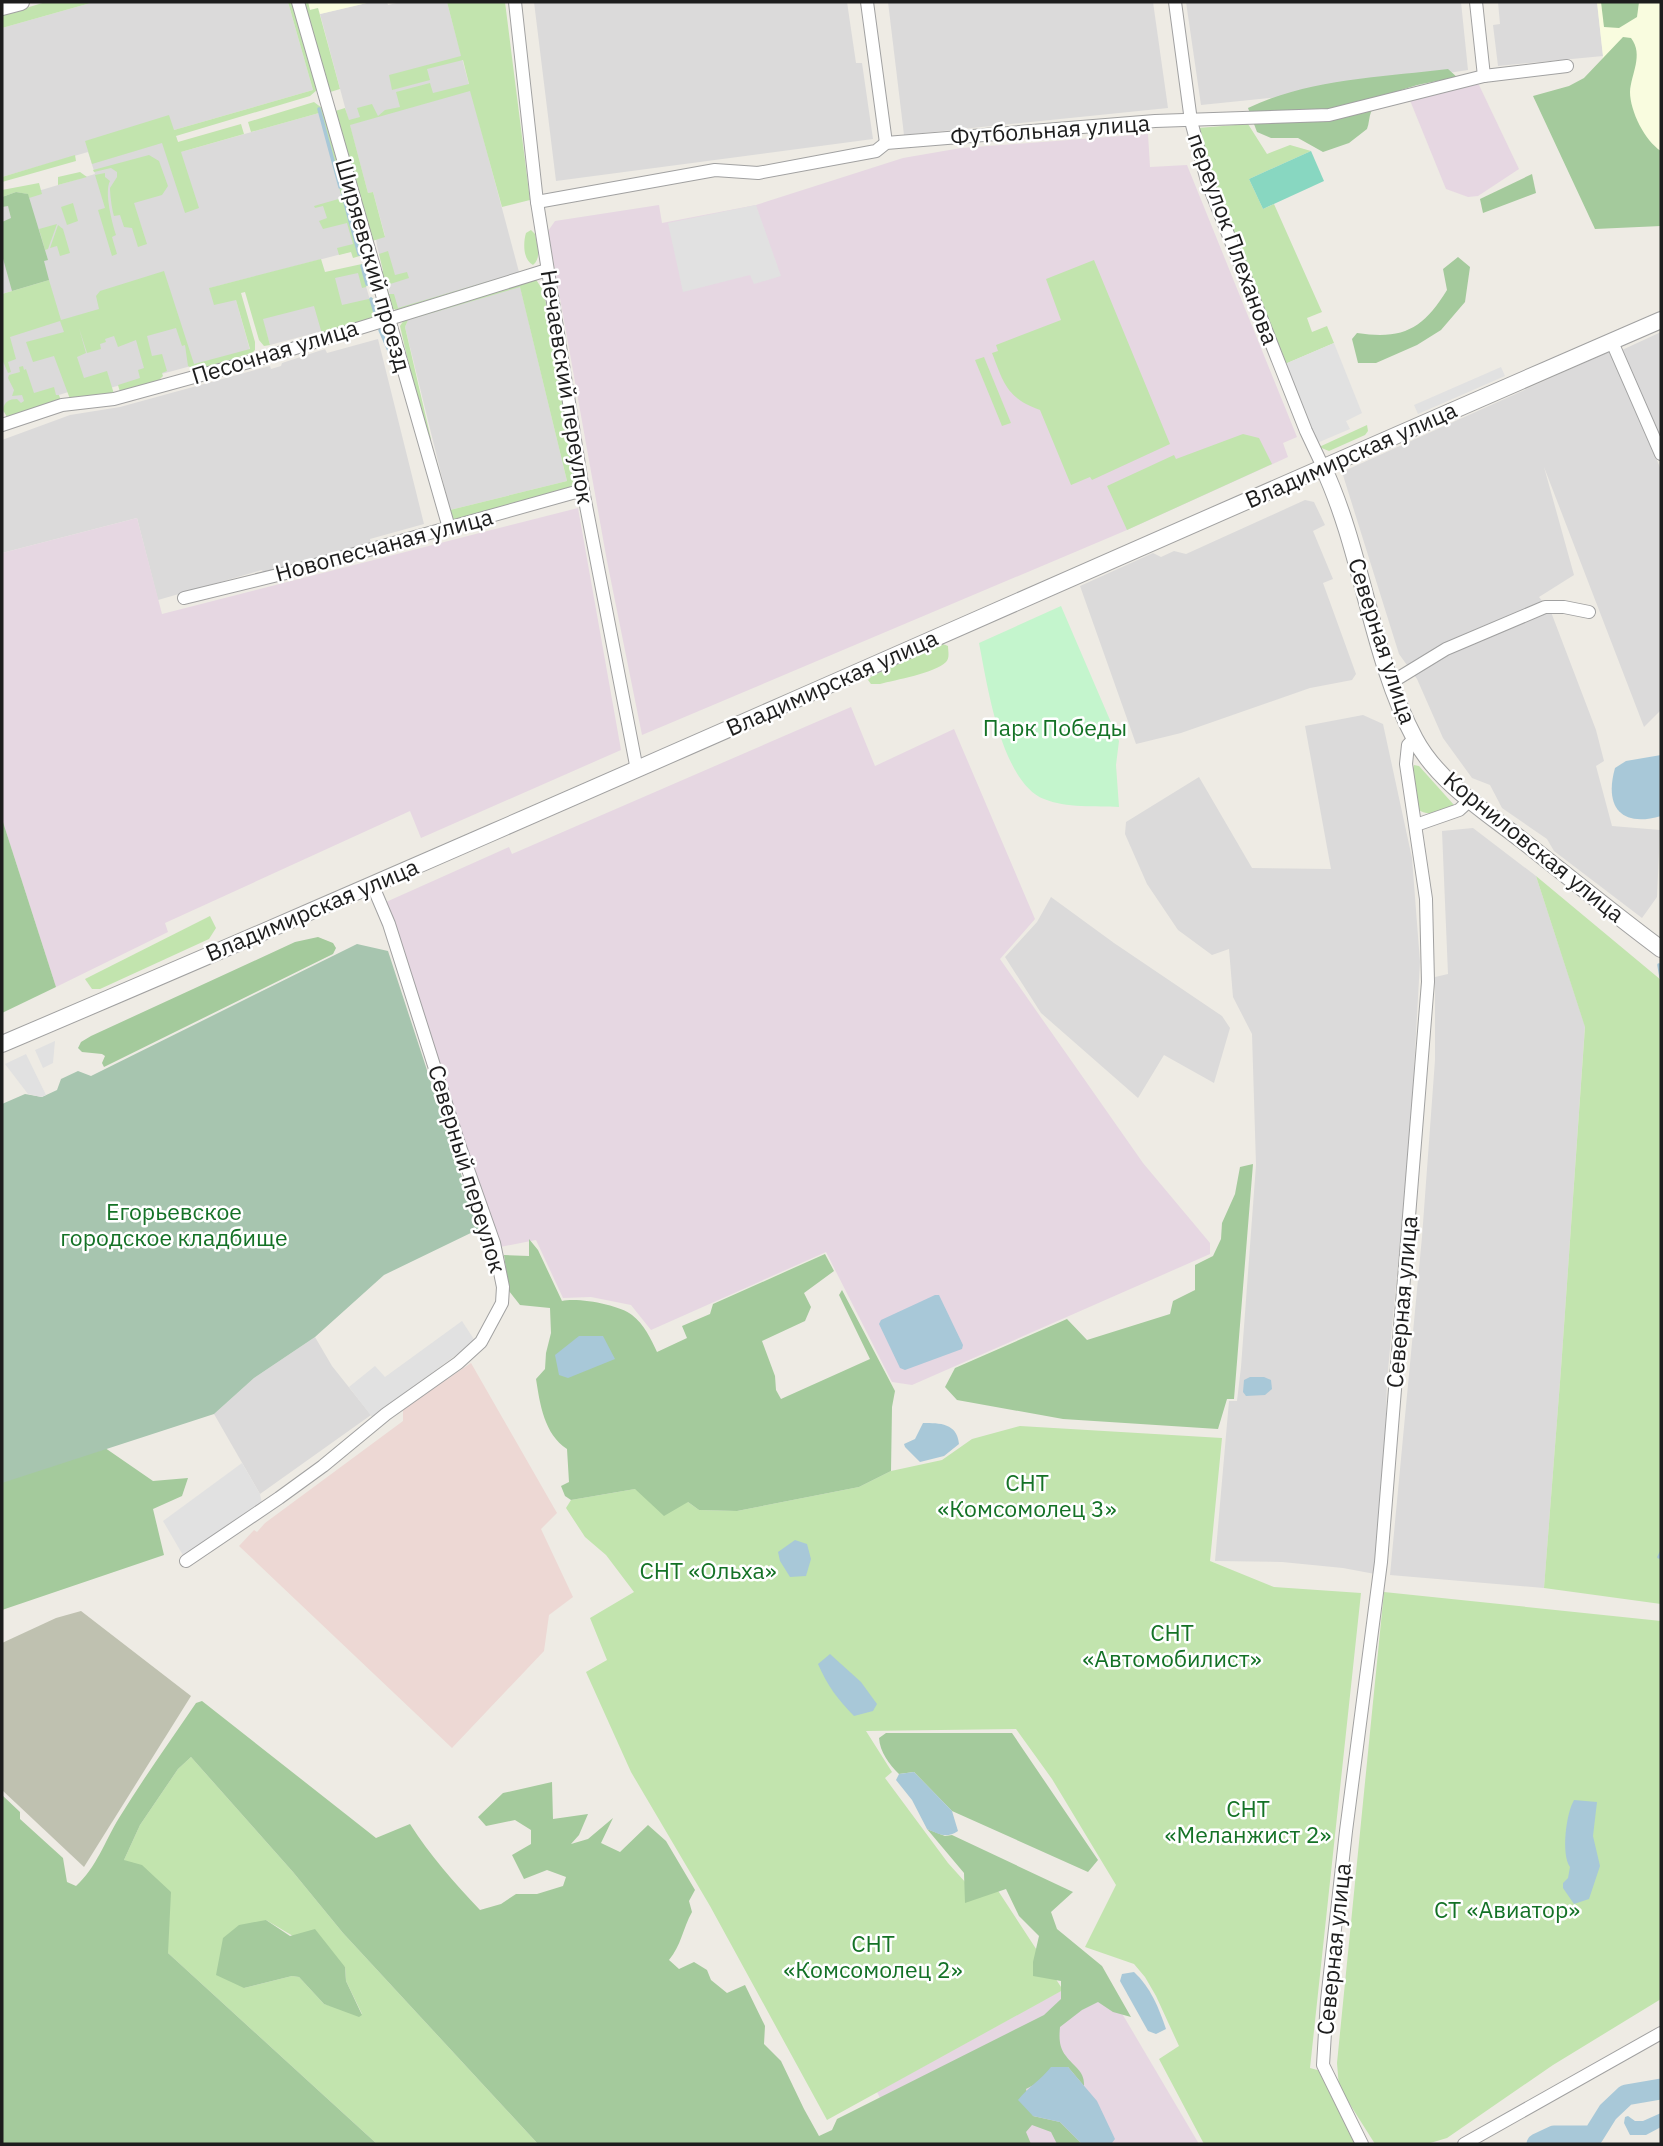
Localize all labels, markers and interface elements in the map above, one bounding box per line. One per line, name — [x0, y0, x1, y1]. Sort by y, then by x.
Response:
street label: Футбольная улица — [949, 107, 1151, 151]
street label: переулок Плеханова — [1182, 129, 1286, 349]
street label: Ширяевский проезд — [329, 155, 419, 375]
street label: Нечаевский переулок — [535, 267, 601, 506]
street label: Песочная улица — [188, 311, 362, 391]
street label: Владимирская улица — [1240, 394, 1461, 514]
street label: Новопесчаная улица — [272, 501, 496, 588]
street label: Северная улица — [1342, 554, 1424, 728]
street label: Владимирская улица — [721, 622, 942, 742]
park label: Парк Победы — [983, 712, 1127, 742]
street label: Корниловская улица — [1438, 764, 1631, 928]
street label: Владимирская улица — [201, 851, 423, 968]
street label: Северный переулок — [422, 1061, 514, 1276]
park label: Егорьевское городское кладбище — [60, 1196, 288, 1252]
street label: Северная улица — [1379, 1214, 1423, 1389]
park label: СНТ «Комсомолец 3» — [938, 1467, 1116, 1523]
park label: СНТ «Ольха» — [639, 1555, 777, 1585]
park label: СНТ «Автомобилист» — [1083, 1617, 1261, 1673]
park label: СНТ «Меланжист 2» — [1165, 1793, 1331, 1849]
street label: Северная улица — [1309, 1861, 1357, 2036]
park label: СТ «Авиатор» — [1434, 1894, 1580, 1924]
park label: СНТ «Комсомолец 2» — [784, 1928, 962, 1984]

